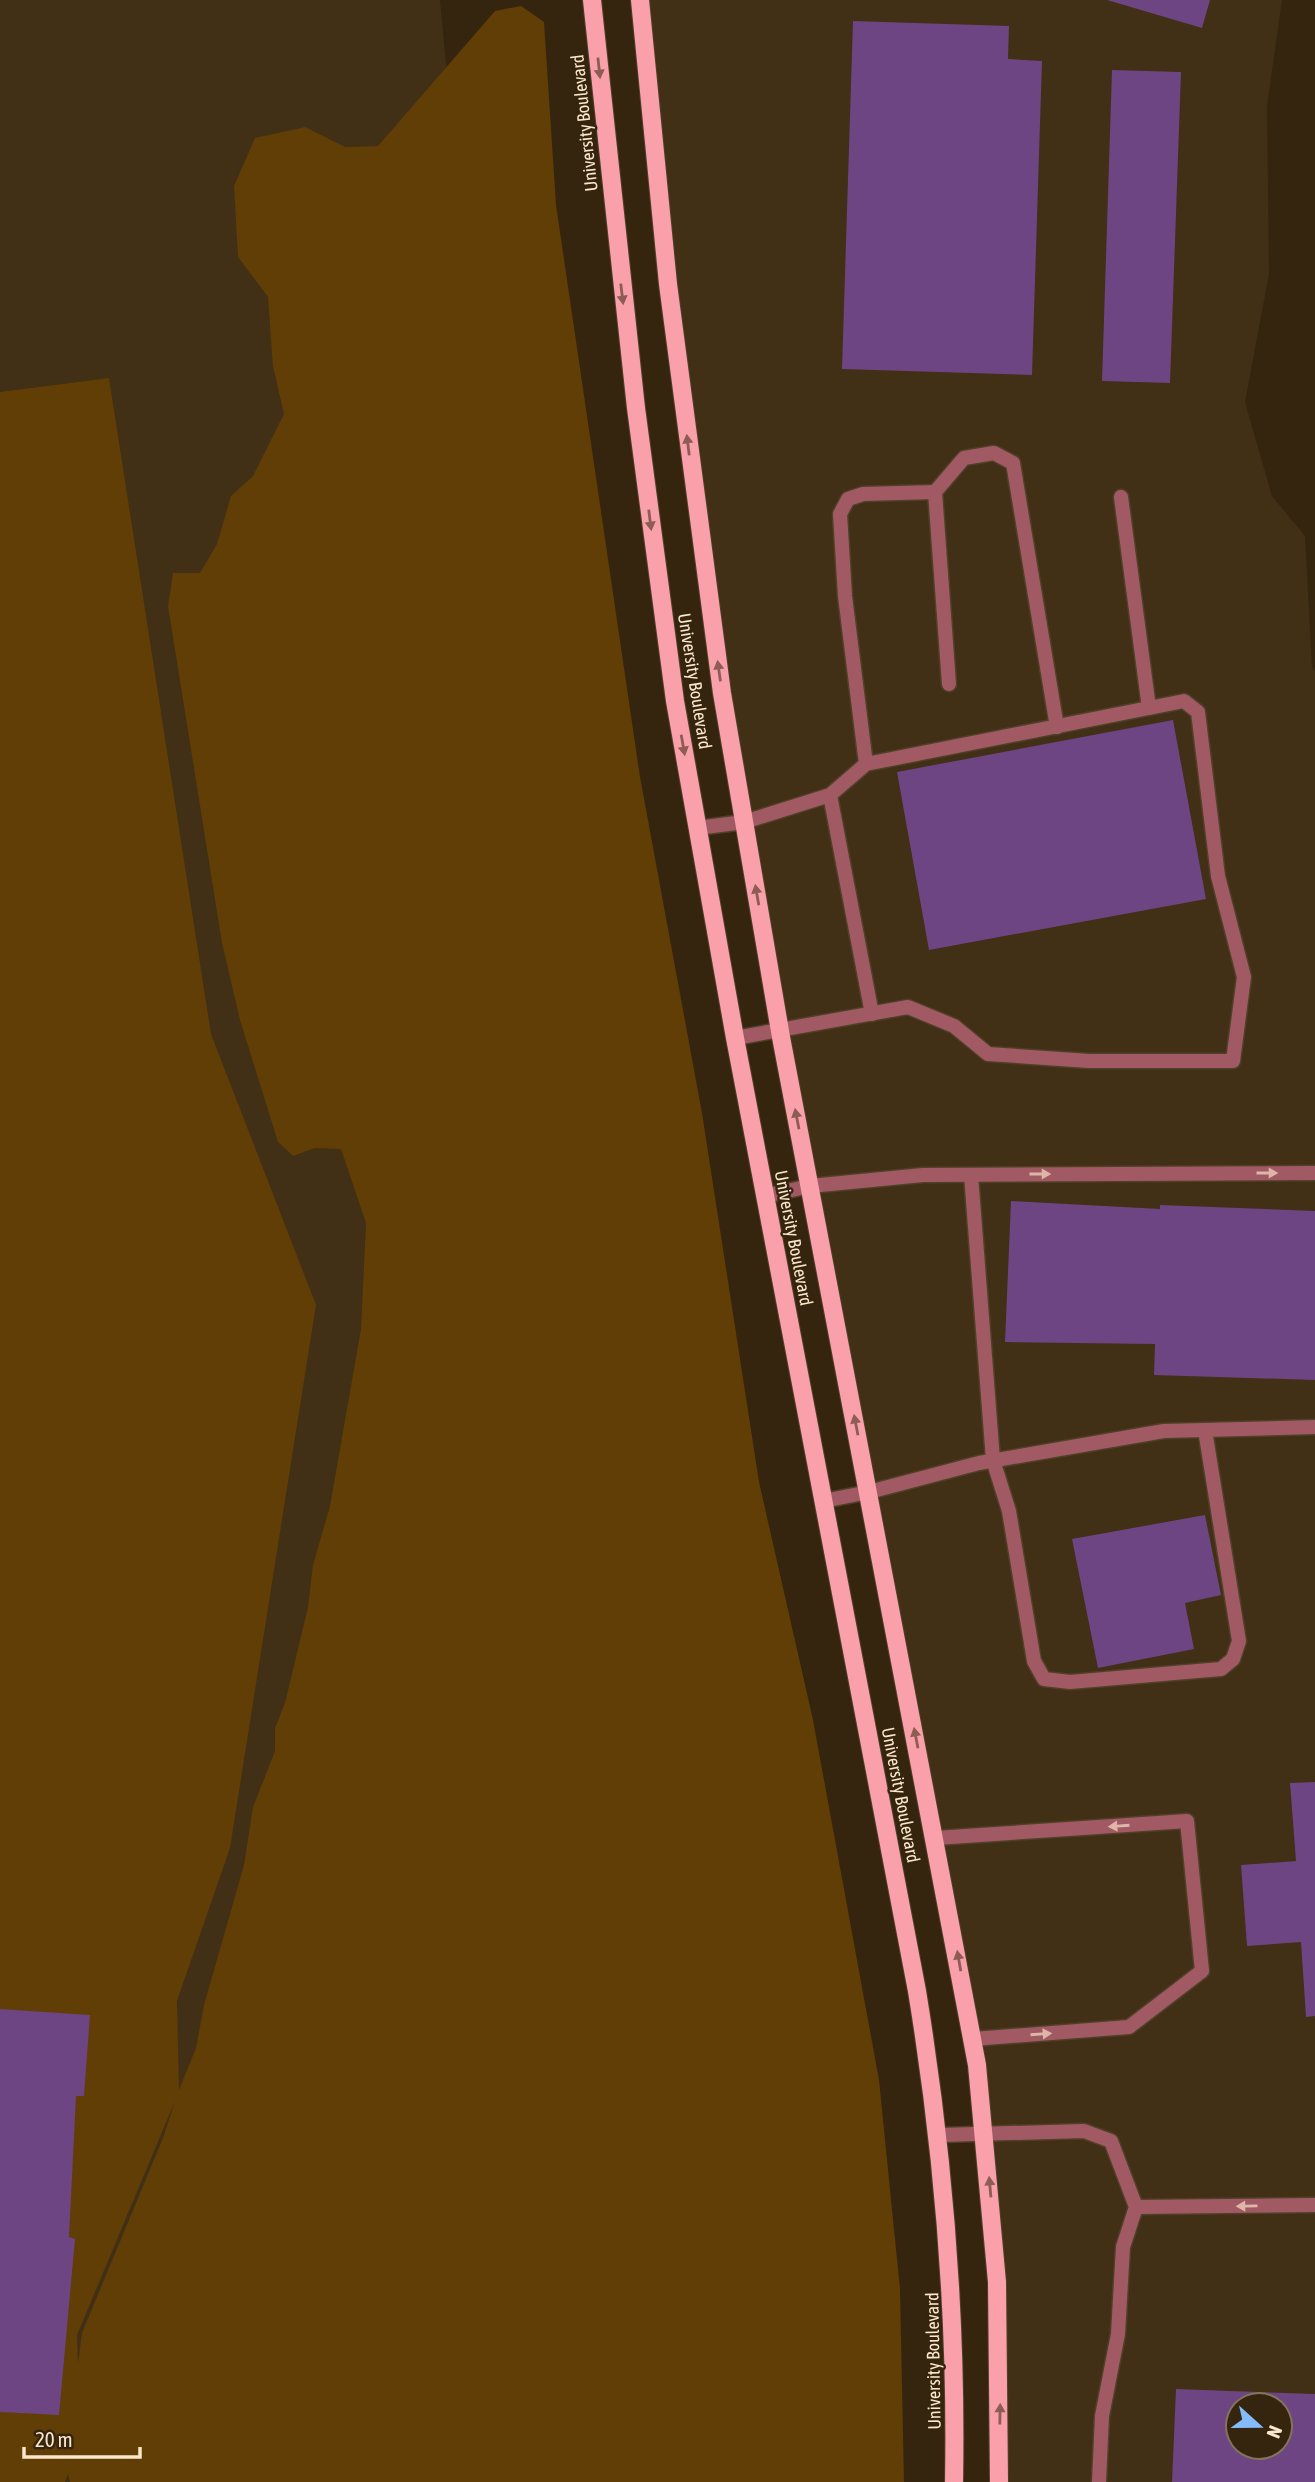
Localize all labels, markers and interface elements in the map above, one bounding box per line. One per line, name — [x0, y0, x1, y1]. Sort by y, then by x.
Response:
street label: University Boulevard — [566, 54, 602, 192]
one-way arrow — [594, 57, 605, 79]
one-way arrow — [617, 283, 628, 305]
one-way arrow — [683, 434, 694, 456]
one-way arrow — [645, 509, 656, 531]
street label: University Boulevard — [674, 611, 716, 751]
one-way arrow — [713, 660, 724, 682]
one-way arrow — [678, 734, 689, 756]
one-way arrow — [751, 884, 762, 906]
one-way arrow — [791, 1108, 802, 1130]
one-way arrow — [1029, 1168, 1051, 1180]
one-way arrow — [1256, 1168, 1278, 1179]
street label: University Boulevard — [771, 1169, 817, 1307]
one-way arrow — [850, 1414, 861, 1436]
street label: University Boulevard — [878, 1726, 924, 1864]
one-way arrow — [911, 1727, 922, 1749]
one-way arrow — [1108, 1821, 1130, 1832]
one-way arrow — [953, 1950, 964, 1972]
one-way arrow — [1030, 2028, 1052, 2039]
one-way arrow — [984, 2175, 995, 2197]
one-way arrow — [1236, 2200, 1258, 2212]
street label: University Boulevard — [921, 2292, 945, 2430]
north arrow — [1224, 2391, 1294, 2461]
one-way arrow — [994, 2403, 1006, 2425]
scale bar — [24, 2416, 140, 2460]
text: N — [1263, 2423, 1287, 2441]
text: 20 m — [35, 2427, 73, 2451]

